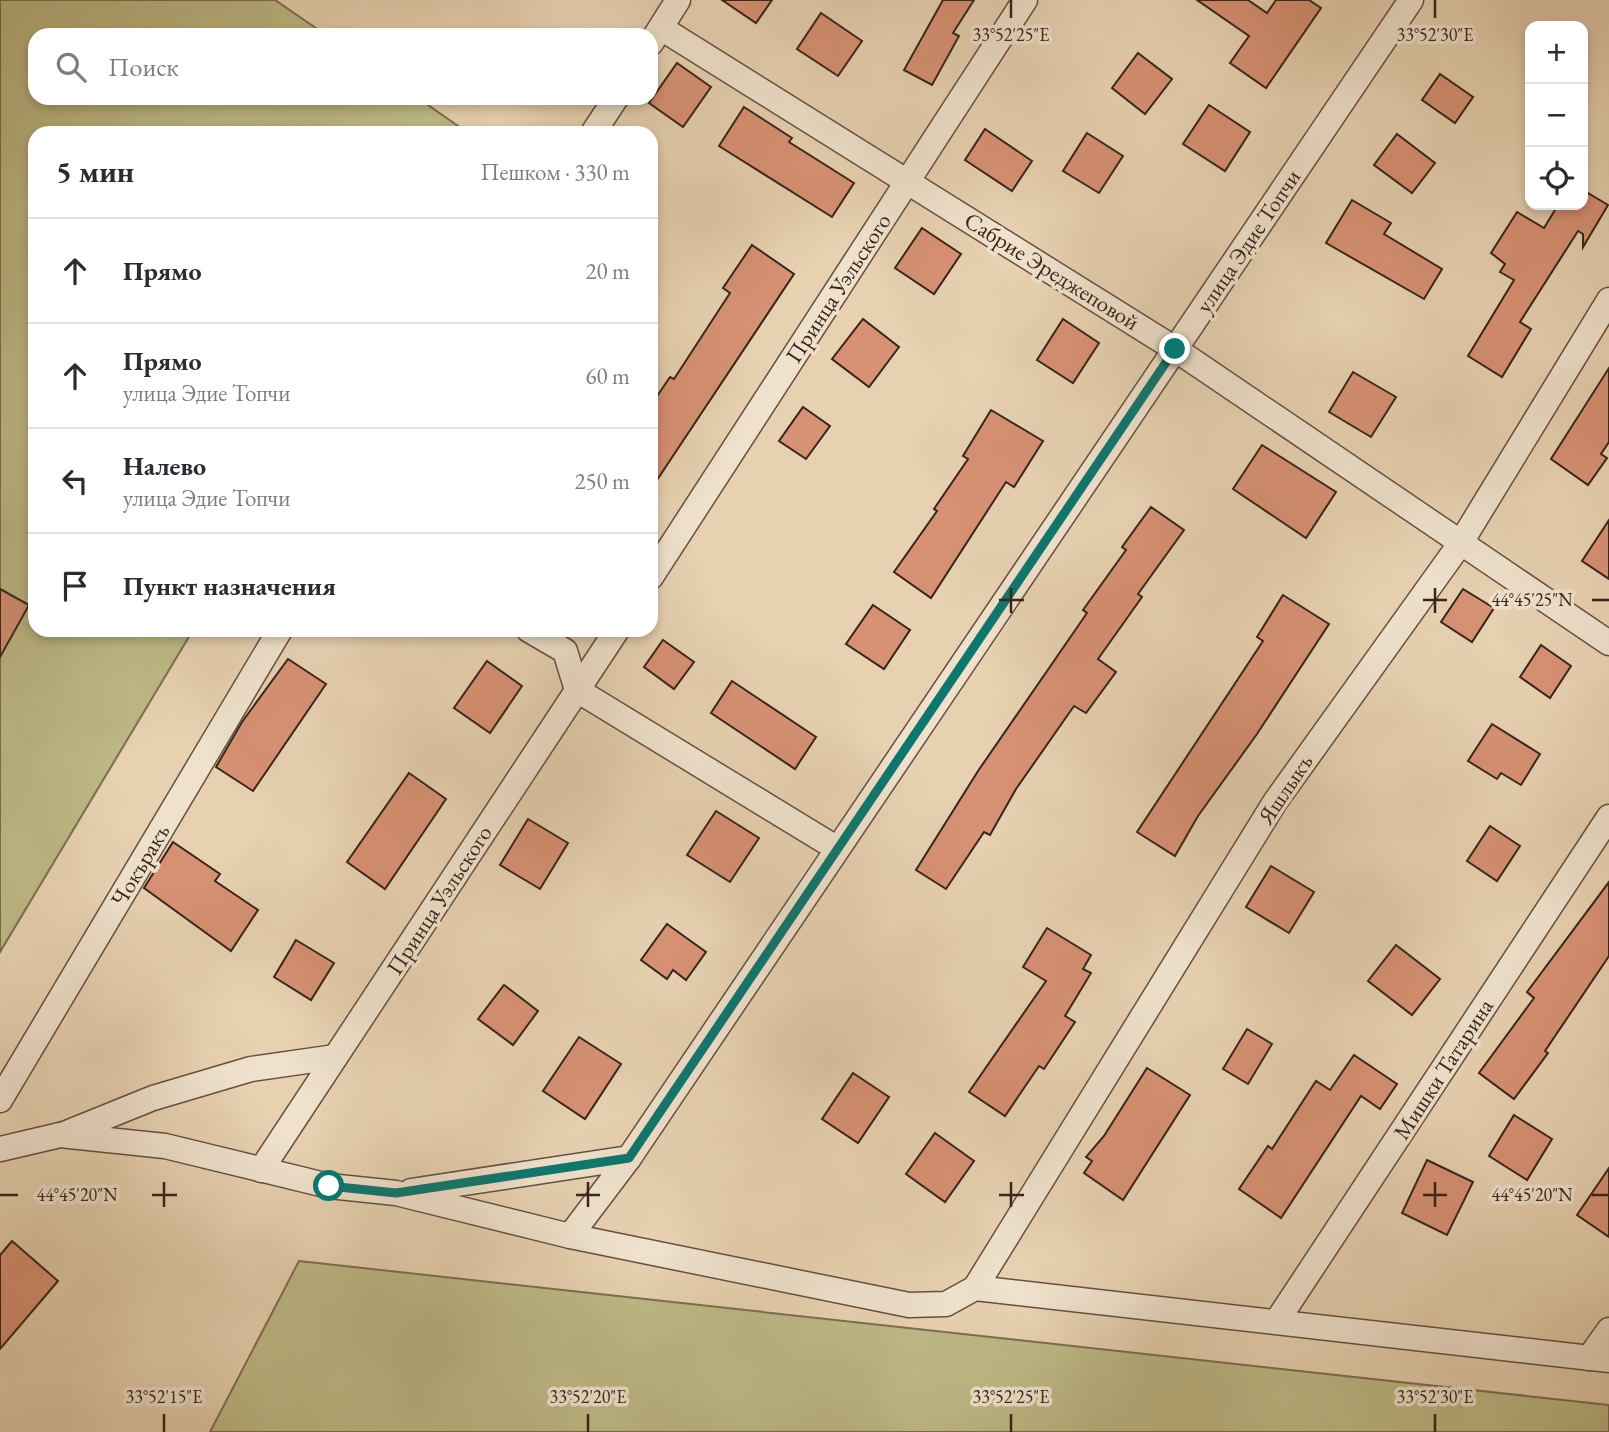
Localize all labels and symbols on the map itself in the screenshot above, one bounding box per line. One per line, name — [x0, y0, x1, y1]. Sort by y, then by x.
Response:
text: 33°52'25"E — [973, 23, 1049, 46]
text: 33°52'30"E — [1397, 23, 1473, 46]
street label: улица Эдие Топчи — [1189, 163, 1307, 319]
street label: Сабрие Эреджеповой — [959, 205, 1145, 337]
street label: Принца Уэльского — [778, 207, 898, 369]
route end — [1159, 333, 1190, 364]
text: 44°45'25"N — [1492, 588, 1573, 611]
street label: Яшлыкъ — [1250, 748, 1319, 831]
street label: Чокъракъ — [104, 818, 176, 912]
street label: Принца Уэльского — [379, 819, 499, 981]
street label: Мишки Татарина — [1386, 992, 1500, 1145]
route start — [313, 1170, 344, 1201]
text: 44°45'20"N — [37, 1183, 118, 1206]
text: 44°45'20"N — [1492, 1183, 1573, 1206]
text: 33°52'15"E — [126, 1385, 202, 1408]
text: 33°52'20"E — [550, 1385, 626, 1408]
text: 33°52'25"E — [973, 1385, 1049, 1408]
text: 33°52'30"E — [1397, 1385, 1473, 1408]

